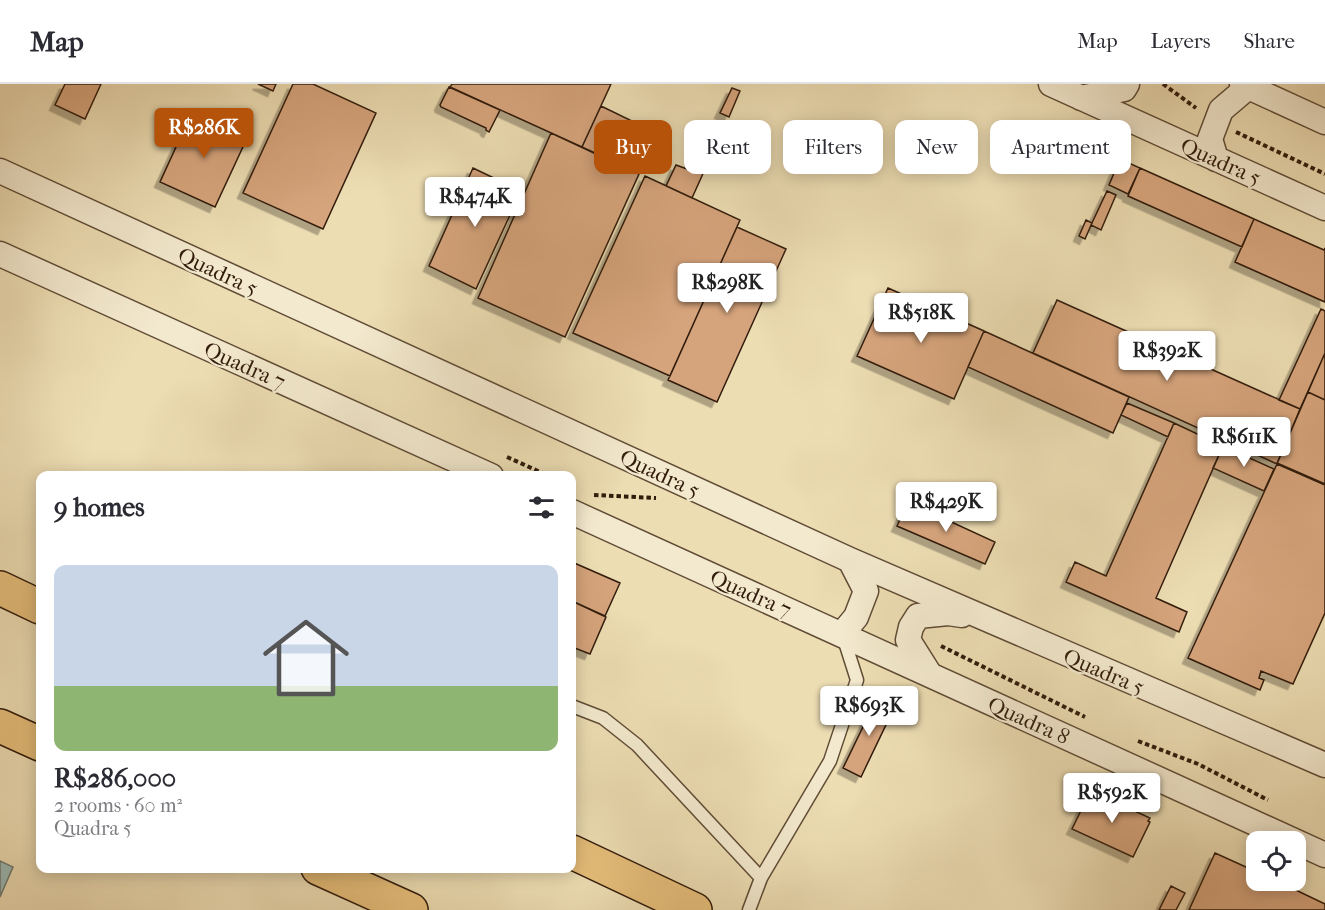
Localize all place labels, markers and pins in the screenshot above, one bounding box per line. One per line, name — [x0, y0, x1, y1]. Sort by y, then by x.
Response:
pin: R$286K — [155, 108, 253, 159]
pin: R$474K — [426, 177, 524, 228]
pin: R$298K — [678, 263, 776, 314]
pin: R$518K — [872, 293, 970, 344]
pin: R$392K — [1118, 331, 1216, 382]
pin: R$611K — [1195, 417, 1293, 468]
pin: R$429K — [897, 482, 995, 533]
pin: R$693K — [820, 686, 918, 737]
pin: R$592K — [1063, 773, 1161, 824]

